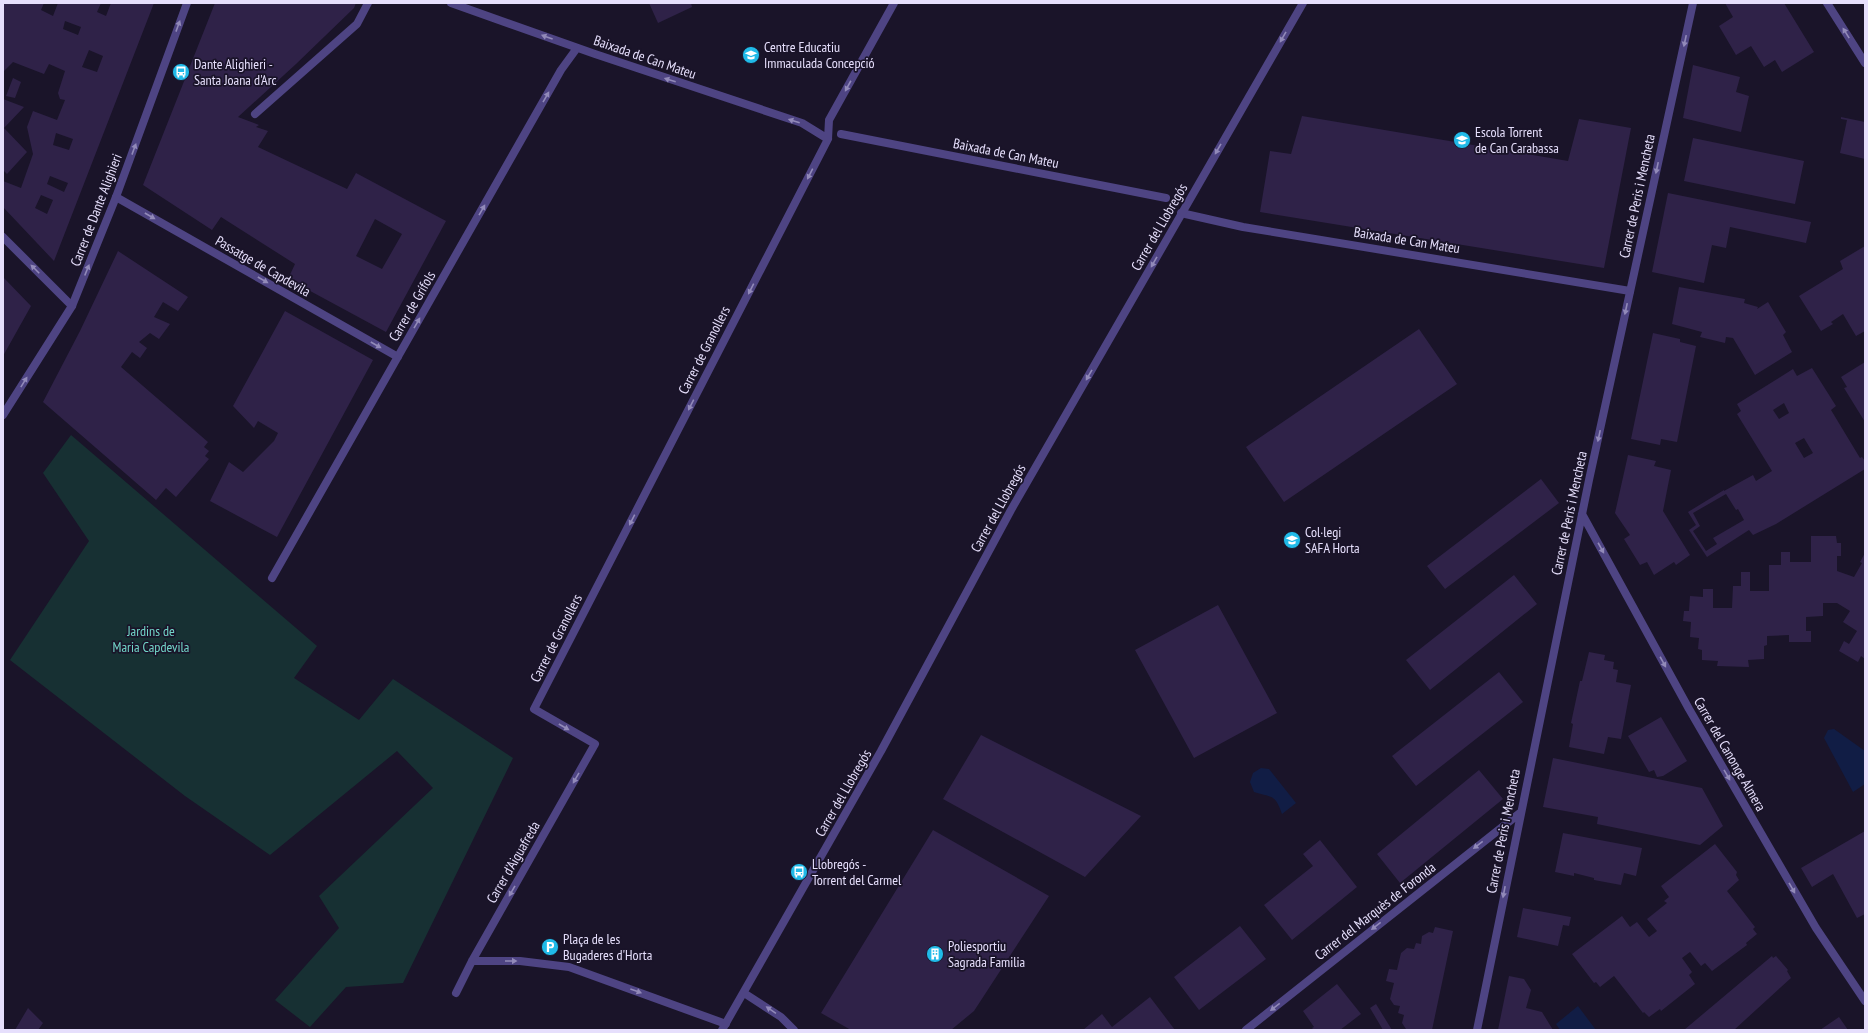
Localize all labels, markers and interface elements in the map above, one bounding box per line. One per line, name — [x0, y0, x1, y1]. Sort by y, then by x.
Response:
one-way arrow — [176, 20, 182, 32]
one-way arrow — [1842, 28, 1850, 38]
street label: Baixada de Can Mateu — [591, 31, 699, 83]
one-way arrow — [1280, 31, 1287, 43]
one-way arrow — [541, 34, 553, 40]
one-way arrow — [1681, 35, 1687, 47]
place label: Centre Educatiu Immaculada Concepció — [764, 38, 875, 72]
school or university icon: Centre Educatiu Immaculada Concepció — [741, 45, 761, 65]
place label: Dante Alighieri - Santa Joana d'Arc — [194, 55, 277, 89]
bus stop icon: Dante Alighieri - Santa Joana d'Arc — [171, 62, 191, 82]
one-way arrow — [664, 76, 676, 82]
one-way arrow — [845, 80, 852, 92]
one-way arrow — [543, 91, 550, 103]
one-way arrow — [787, 117, 799, 123]
place label: Escola Torrent de Can Carabassa — [1475, 123, 1559, 157]
school or university icon: Escola Torrent de Can Carabassa — [1452, 130, 1472, 150]
street label: Carrer de Peris i Mencheta — [1615, 132, 1659, 260]
street label: Baixada de Can Mateu — [952, 134, 1060, 172]
one-way arrow — [131, 142, 137, 154]
one-way arrow — [1215, 143, 1222, 155]
street label: Carrer de Dante Alighieri — [66, 151, 126, 269]
one-way arrow — [1653, 162, 1659, 174]
one-way arrow — [807, 168, 813, 179]
street label: Carrer del Llobregós — [1127, 180, 1191, 274]
one-way arrow — [478, 204, 485, 216]
one-way arrow — [144, 213, 156, 220]
street label: Baixada de Can Mateu — [1353, 223, 1461, 257]
street label: Passatge de Capdevila — [212, 232, 314, 300]
one-way arrow — [1150, 256, 1157, 268]
one-way arrow — [84, 263, 90, 275]
one-way arrow — [30, 264, 39, 273]
street label: Carrer de Grífols — [385, 267, 439, 344]
one-way arrow — [257, 277, 269, 284]
one-way arrow — [747, 283, 754, 295]
street label: Carrer de Granollers — [674, 303, 734, 397]
one-way arrow — [1623, 303, 1629, 315]
one-way arrow — [414, 317, 421, 329]
one-way arrow — [370, 341, 382, 348]
one-way arrow — [1085, 369, 1092, 381]
one-way arrow — [20, 377, 28, 387]
one-way arrow — [688, 399, 694, 411]
one-way arrow — [1595, 430, 1601, 442]
street label: Carrer de Peris i Mencheta — [1547, 449, 1591, 577]
street label: Carrer del Llobregós — [966, 461, 1030, 555]
one-way arrow — [628, 515, 635, 526]
place label: Col·legi SAFA Horta — [1305, 523, 1360, 557]
school or university icon: Col·legi SAFA Horta — [1282, 530, 1302, 550]
one-way arrow — [1597, 542, 1604, 554]
street label: Carrer de Granollers — [526, 591, 586, 685]
park label: Jardins de Maria Capdevila — [113, 622, 189, 656]
one-way arrow — [1660, 656, 1667, 668]
street label: Carrer del Canonge Almera — [1690, 694, 1770, 814]
one-way arrow — [558, 723, 570, 730]
street label: Carrer del Llobregós — [811, 746, 875, 840]
street label: Carrer de Peris i Mencheta — [1482, 767, 1524, 895]
one-way arrow — [1724, 769, 1731, 781]
one-way arrow — [572, 772, 579, 784]
street label: Carrer d'Aiguafreda — [482, 818, 544, 906]
one-way arrow — [1473, 841, 1484, 850]
place label: Llobregós - Torrent del Carmel — [812, 855, 902, 889]
street label: Carrer del Marquès de Foronda — [1311, 858, 1439, 964]
bus stop icon: Llobregós - Torrent del Carmel — [789, 862, 809, 882]
one-way arrow — [1789, 882, 1796, 894]
one-way arrow — [508, 885, 515, 897]
one-way arrow — [1501, 886, 1507, 898]
one-way arrow — [1371, 922, 1382, 931]
place label: Plaça de les Bugaderes d'Horta — [563, 930, 652, 964]
parking icon: Plaça de les Bugaderes d'Horta — [540, 937, 560, 957]
place label: Poliesportiu Sagrada Familia — [948, 937, 1025, 971]
building icon: Poliesportiu Sagrada Familia — [925, 944, 945, 964]
one-way arrow — [505, 958, 518, 964]
one-way arrow — [631, 989, 643, 995]
one-way arrow — [1269, 1003, 1280, 1012]
one-way arrow — [765, 1006, 776, 1014]

